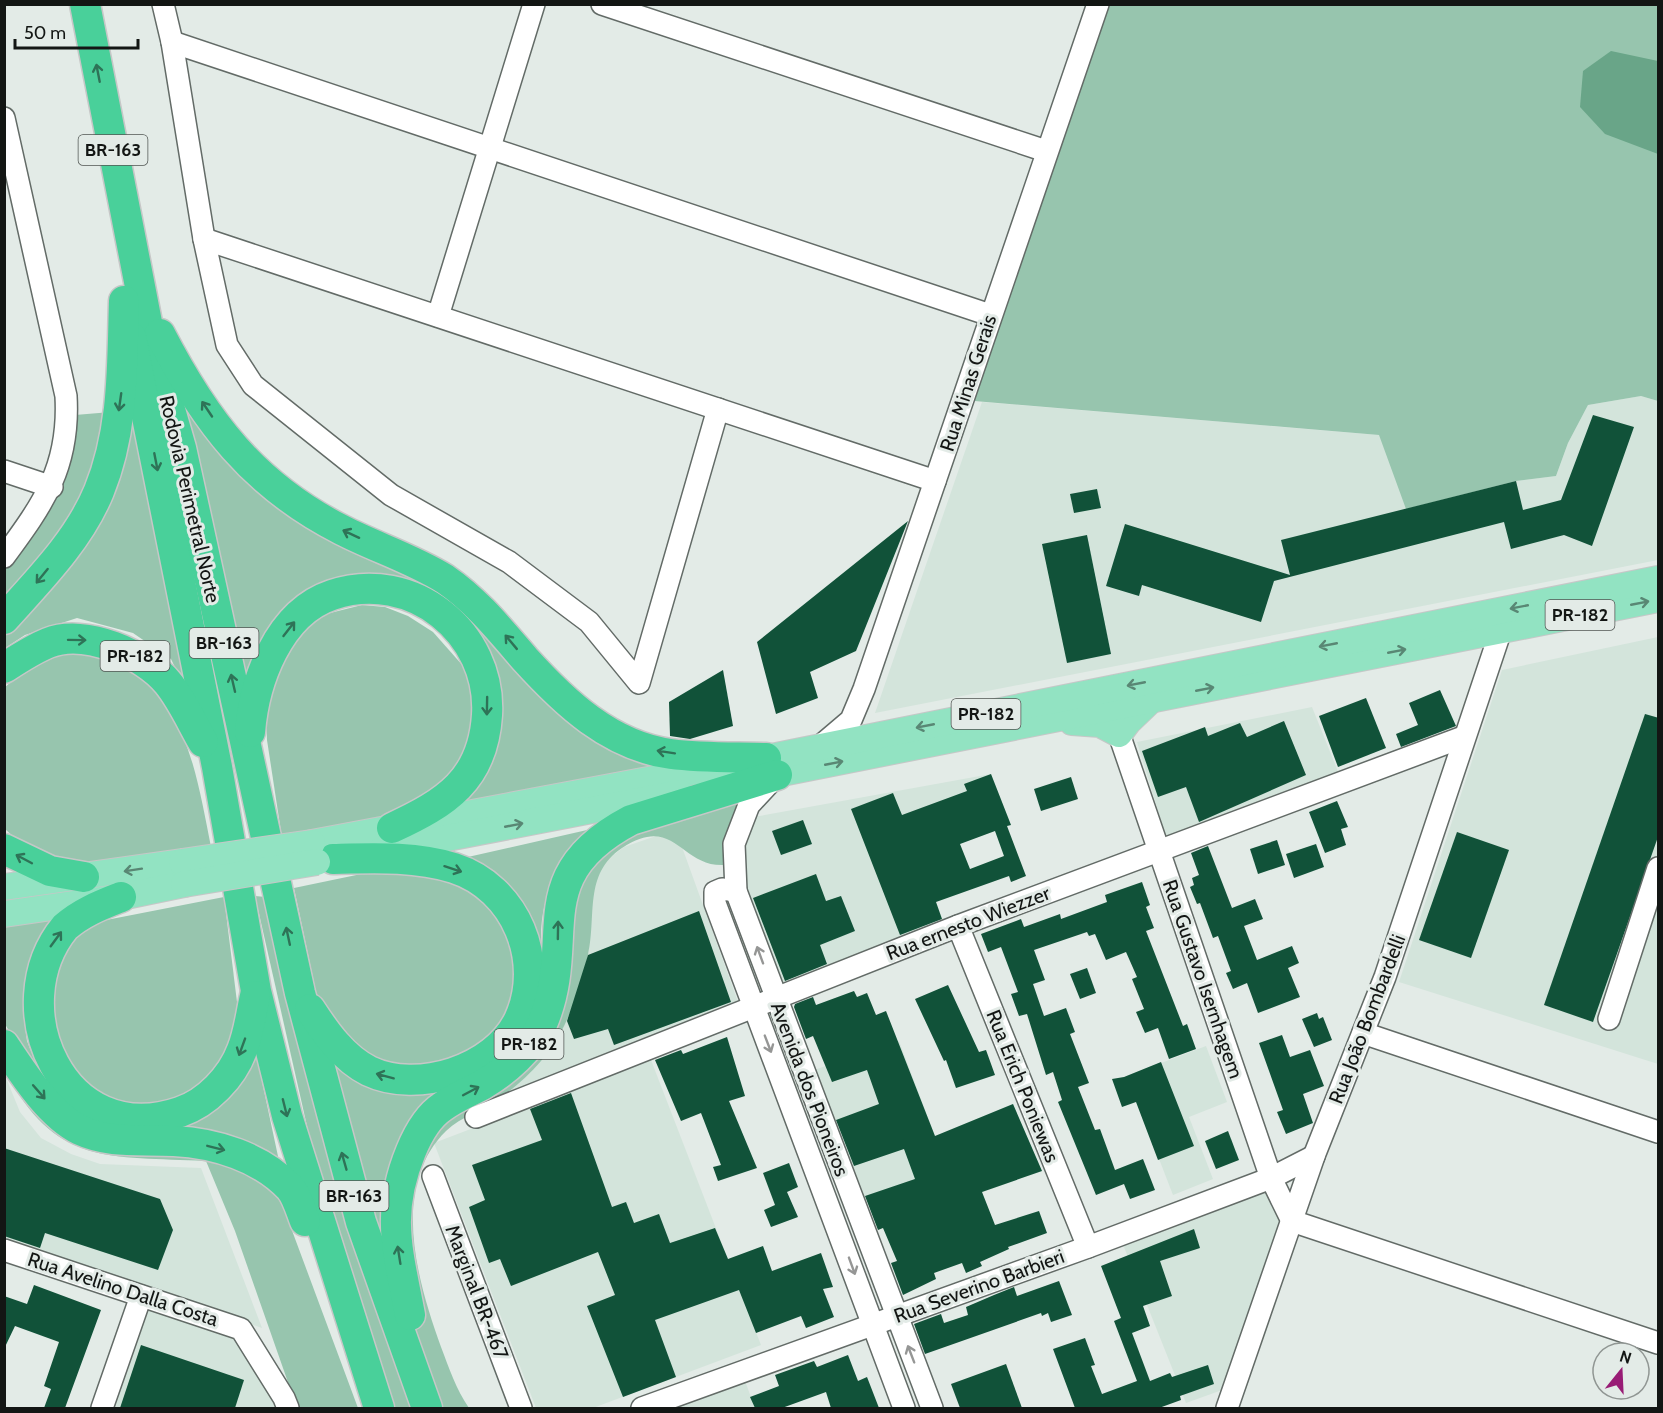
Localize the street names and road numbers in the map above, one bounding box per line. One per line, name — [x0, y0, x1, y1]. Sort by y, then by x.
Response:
road number: BR-163 — [78, 135, 148, 165]
street label: Rua Minas Gerais — [935, 312, 1001, 454]
street label: Rodovia Perimetral Norte — [154, 393, 226, 605]
road number: PR-182 — [1546, 600, 1614, 630]
road number: BR-163 — [190, 628, 258, 658]
road number: PR-182 — [100, 641, 170, 671]
road number: PR-182 — [952, 699, 1020, 729]
street label: Rua Gustavo Isernhagem — [1158, 876, 1248, 1082]
street label: Rua ernesto Wiezzer — [883, 881, 1054, 965]
street label: Rua João Bombardelli — [1324, 931, 1410, 1107]
street label: Avenida dos Pioneiros — [766, 999, 854, 1179]
street label: Rua Erich Poniewas — [981, 1006, 1065, 1166]
road number: PR-182 — [494, 1029, 564, 1059]
road number: BR-163 — [320, 1181, 388, 1211]
street label: Marginal BR-467 — [440, 1222, 514, 1362]
street label: Rua Severino Barbieri — [891, 1244, 1067, 1328]
street label: Rua Avelino Dalla Costa — [25, 1247, 222, 1331]

